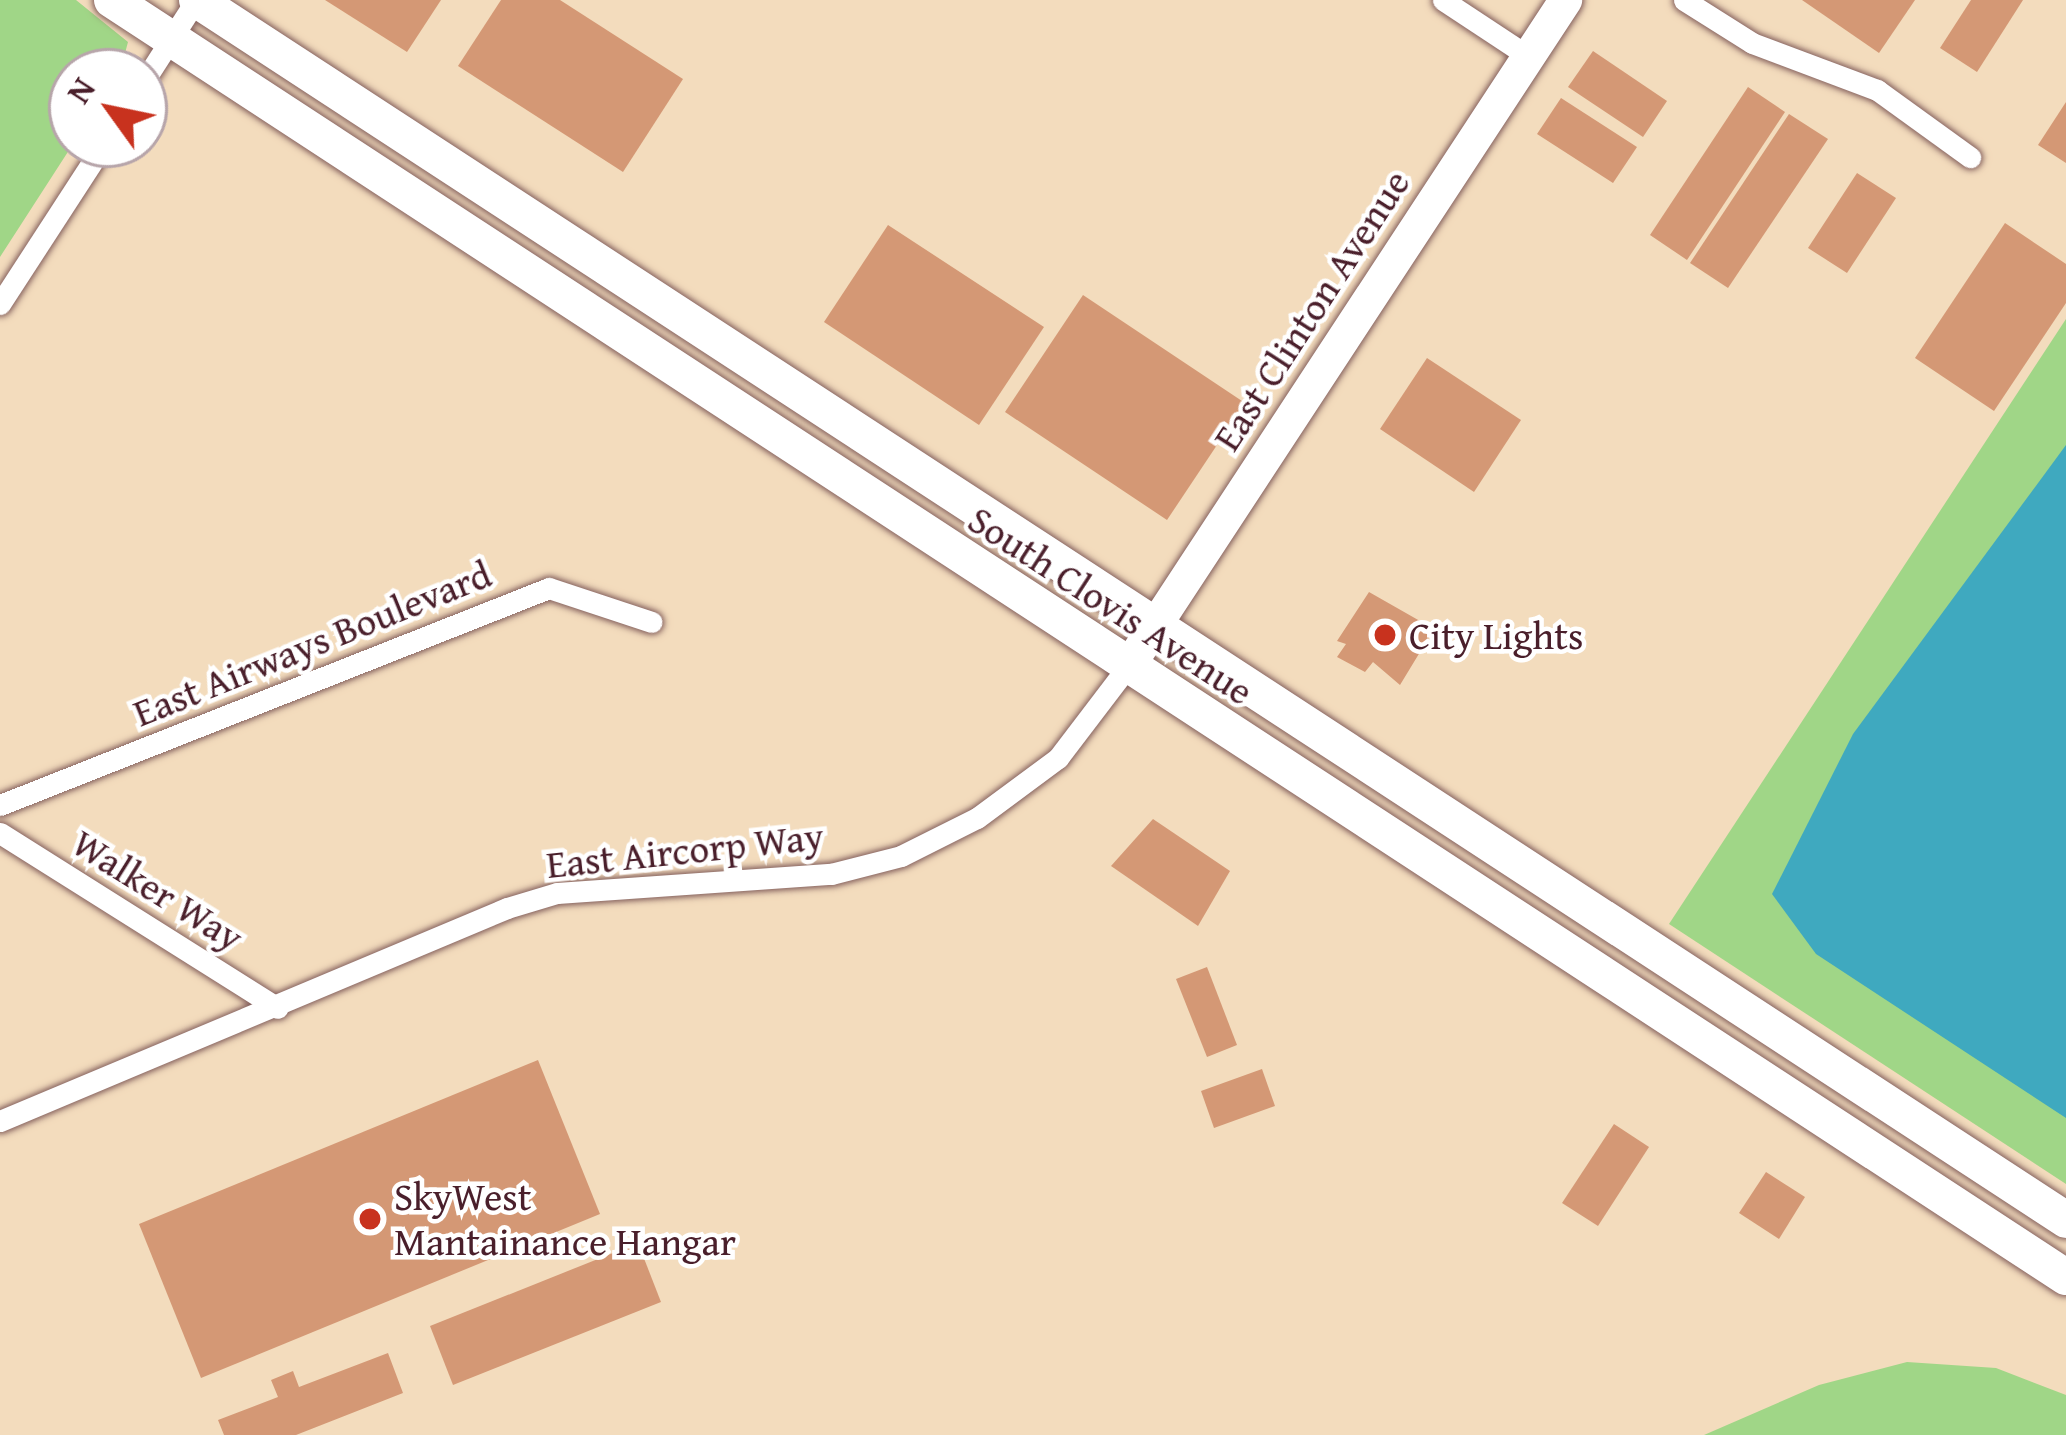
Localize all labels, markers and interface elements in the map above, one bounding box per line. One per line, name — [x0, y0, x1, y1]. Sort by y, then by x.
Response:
north arrow — [48, 48, 168, 168]
text: N — [54, 68, 106, 112]
street label: East Clinton Avenue — [1203, 161, 1419, 459]
street label: South Clovis Avenue — [960, 496, 1262, 714]
street label: East Airways Boulevard — [126, 550, 498, 736]
place label: City Lights — [1409, 612, 1583, 658]
marker: City Lights — [1372, 622, 1398, 648]
street label: East Aircorp Way — [544, 812, 826, 888]
street label: Walker Way — [64, 819, 252, 961]
place label: SkyWest Mantainance Hangar — [394, 1174, 736, 1265]
marker: SkyWest Mantainance Hangar — [357, 1206, 383, 1232]

